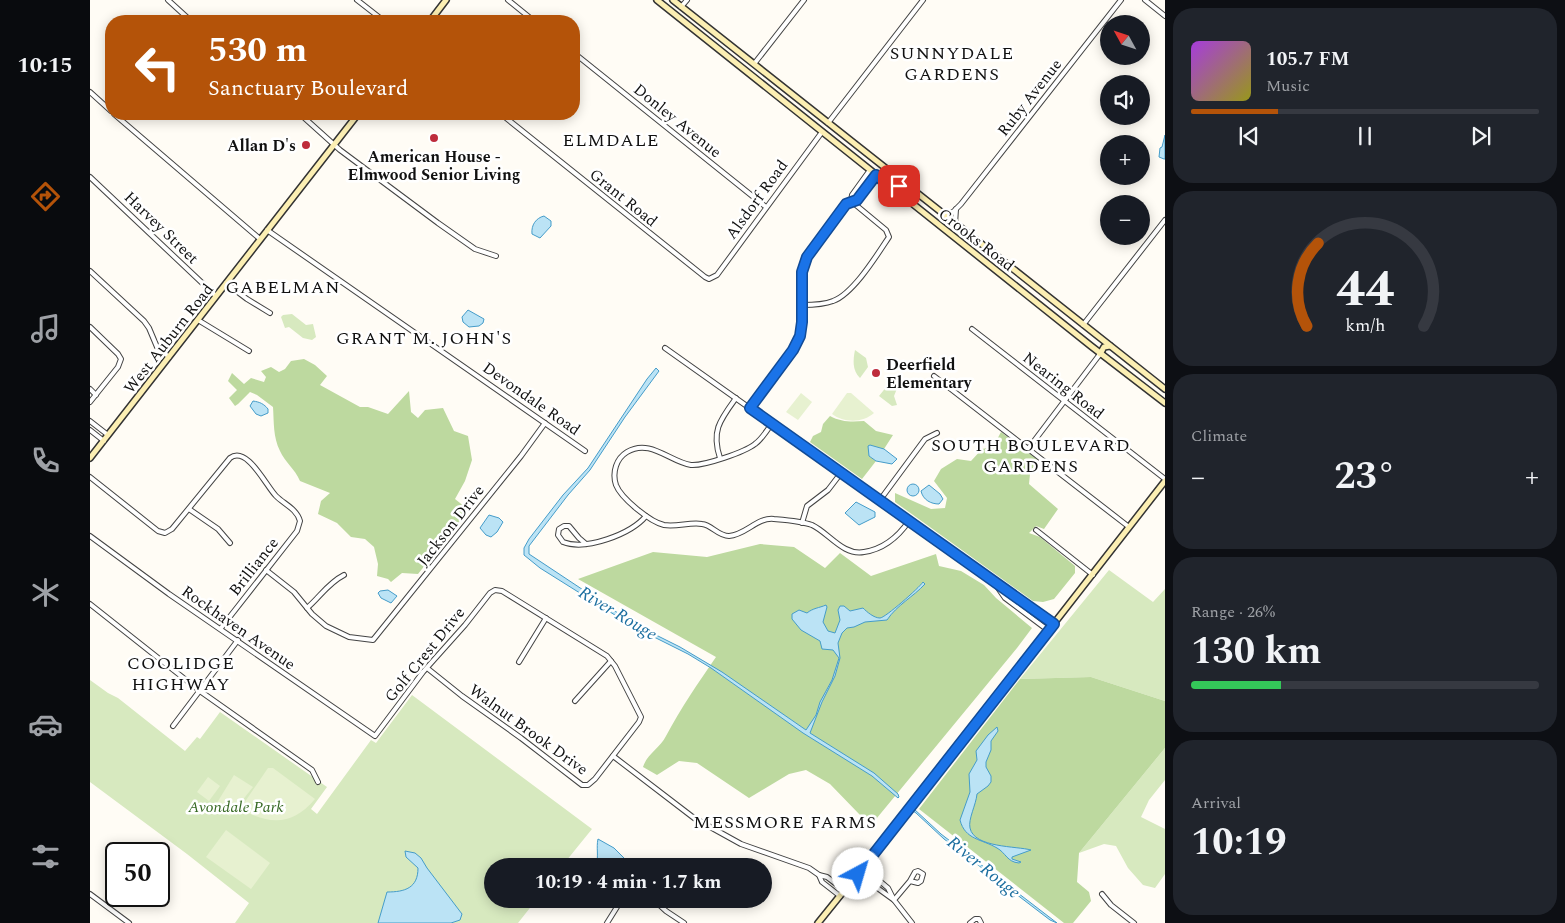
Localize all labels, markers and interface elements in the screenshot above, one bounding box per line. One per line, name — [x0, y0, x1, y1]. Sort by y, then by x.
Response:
north arrow — [1100, 15, 1150, 65]
map controls — [1100, 15, 1150, 245]
text: 530 m — [208, 24, 307, 77]
icon: left — [125, 35, 190, 100]
district label: SUNNYDALE GARDENS — [890, 40, 1014, 88]
text: 105.7 FM — [1266, 45, 1349, 74]
text: 10:15 — [17, 49, 73, 82]
street label: Ruby Avenue — [992, 54, 1068, 142]
text: Sanctuary Boulevard — [208, 72, 408, 105]
text: Music — [1266, 74, 1310, 98]
button: sound — [1100, 75, 1150, 125]
street label: Donley Avenue — [628, 78, 727, 164]
icon: previous — [1235, 122, 1263, 150]
icon: pause — [1351, 122, 1379, 150]
icon: next — [1467, 122, 1495, 150]
district label: ELMDALE — [562, 127, 660, 154]
marker: American House - Elmwood Senior Living — [428, 132, 440, 144]
place label: Allan D's — [227, 134, 296, 158]
button: + — [1100, 135, 1150, 185]
marker: Allan D's — [300, 139, 312, 151]
place label: American House - Elmwood Senior Living — [348, 145, 520, 187]
street label: Alsdorf Road — [720, 155, 794, 244]
street label: Grant Road — [584, 163, 663, 233]
pin — [878, 165, 920, 207]
icon: arrive — [885, 172, 913, 200]
icon: directions — [28, 179, 63, 214]
street label: Harvey Street — [118, 186, 204, 270]
button: − — [1100, 195, 1150, 245]
street label: Crooks Road — [933, 202, 1020, 277]
text: 44 — [1336, 250, 1394, 329]
district label: GABELMAN — [225, 274, 341, 301]
street label: West Auburn Road — [118, 278, 219, 399]
icon: music — [28, 311, 63, 346]
text: km/h — [1345, 312, 1385, 339]
district label: GRANT M. JOHN'S — [336, 325, 512, 352]
street label: Nearing Road — [1017, 346, 1109, 425]
place label: Deerfield Elementary — [886, 353, 973, 395]
street label: Devondale Road — [477, 356, 585, 442]
marker: Deerfield Elementary — [870, 367, 882, 379]
text: Climate — [1191, 424, 1247, 448]
district label: SOUTH BOULEVARD GARDENS — [931, 432, 1131, 480]
icon: phone — [28, 443, 63, 478]
text: 23° — [1334, 448, 1396, 506]
text: − — [1191, 456, 1205, 499]
text: + — [1525, 456, 1539, 499]
street label: Jackson Drive — [411, 480, 490, 572]
street label: Brilliance — [223, 532, 284, 601]
icon: climate — [28, 575, 63, 610]
street label: Rockhaven Avenue — [177, 579, 300, 676]
water label: River Rouge — [573, 579, 662, 648]
text: Range · 26% — [1191, 600, 1275, 624]
street label: Golf Crest Drive — [379, 602, 471, 707]
text: 130 km — [1191, 623, 1322, 681]
district label: COOLIDGE HIGHWAY — [127, 650, 235, 698]
street label: Walnut Brook Drive — [464, 678, 593, 781]
icon: car — [28, 707, 63, 742]
text: Arrival — [1191, 791, 1241, 815]
park label: Avondale Park — [187, 795, 284, 819]
district label: MESSMORE FARMS — [693, 809, 877, 836]
text: 10:19 — [1191, 814, 1286, 872]
water label: River Rouge — [941, 829, 1026, 906]
icon: filters — [28, 839, 63, 874]
speed limit sign: 50 — [105, 842, 170, 907]
position arrow — [831, 847, 883, 899]
text: 10:19 · 4 min · 1.7 km — [535, 868, 721, 897]

